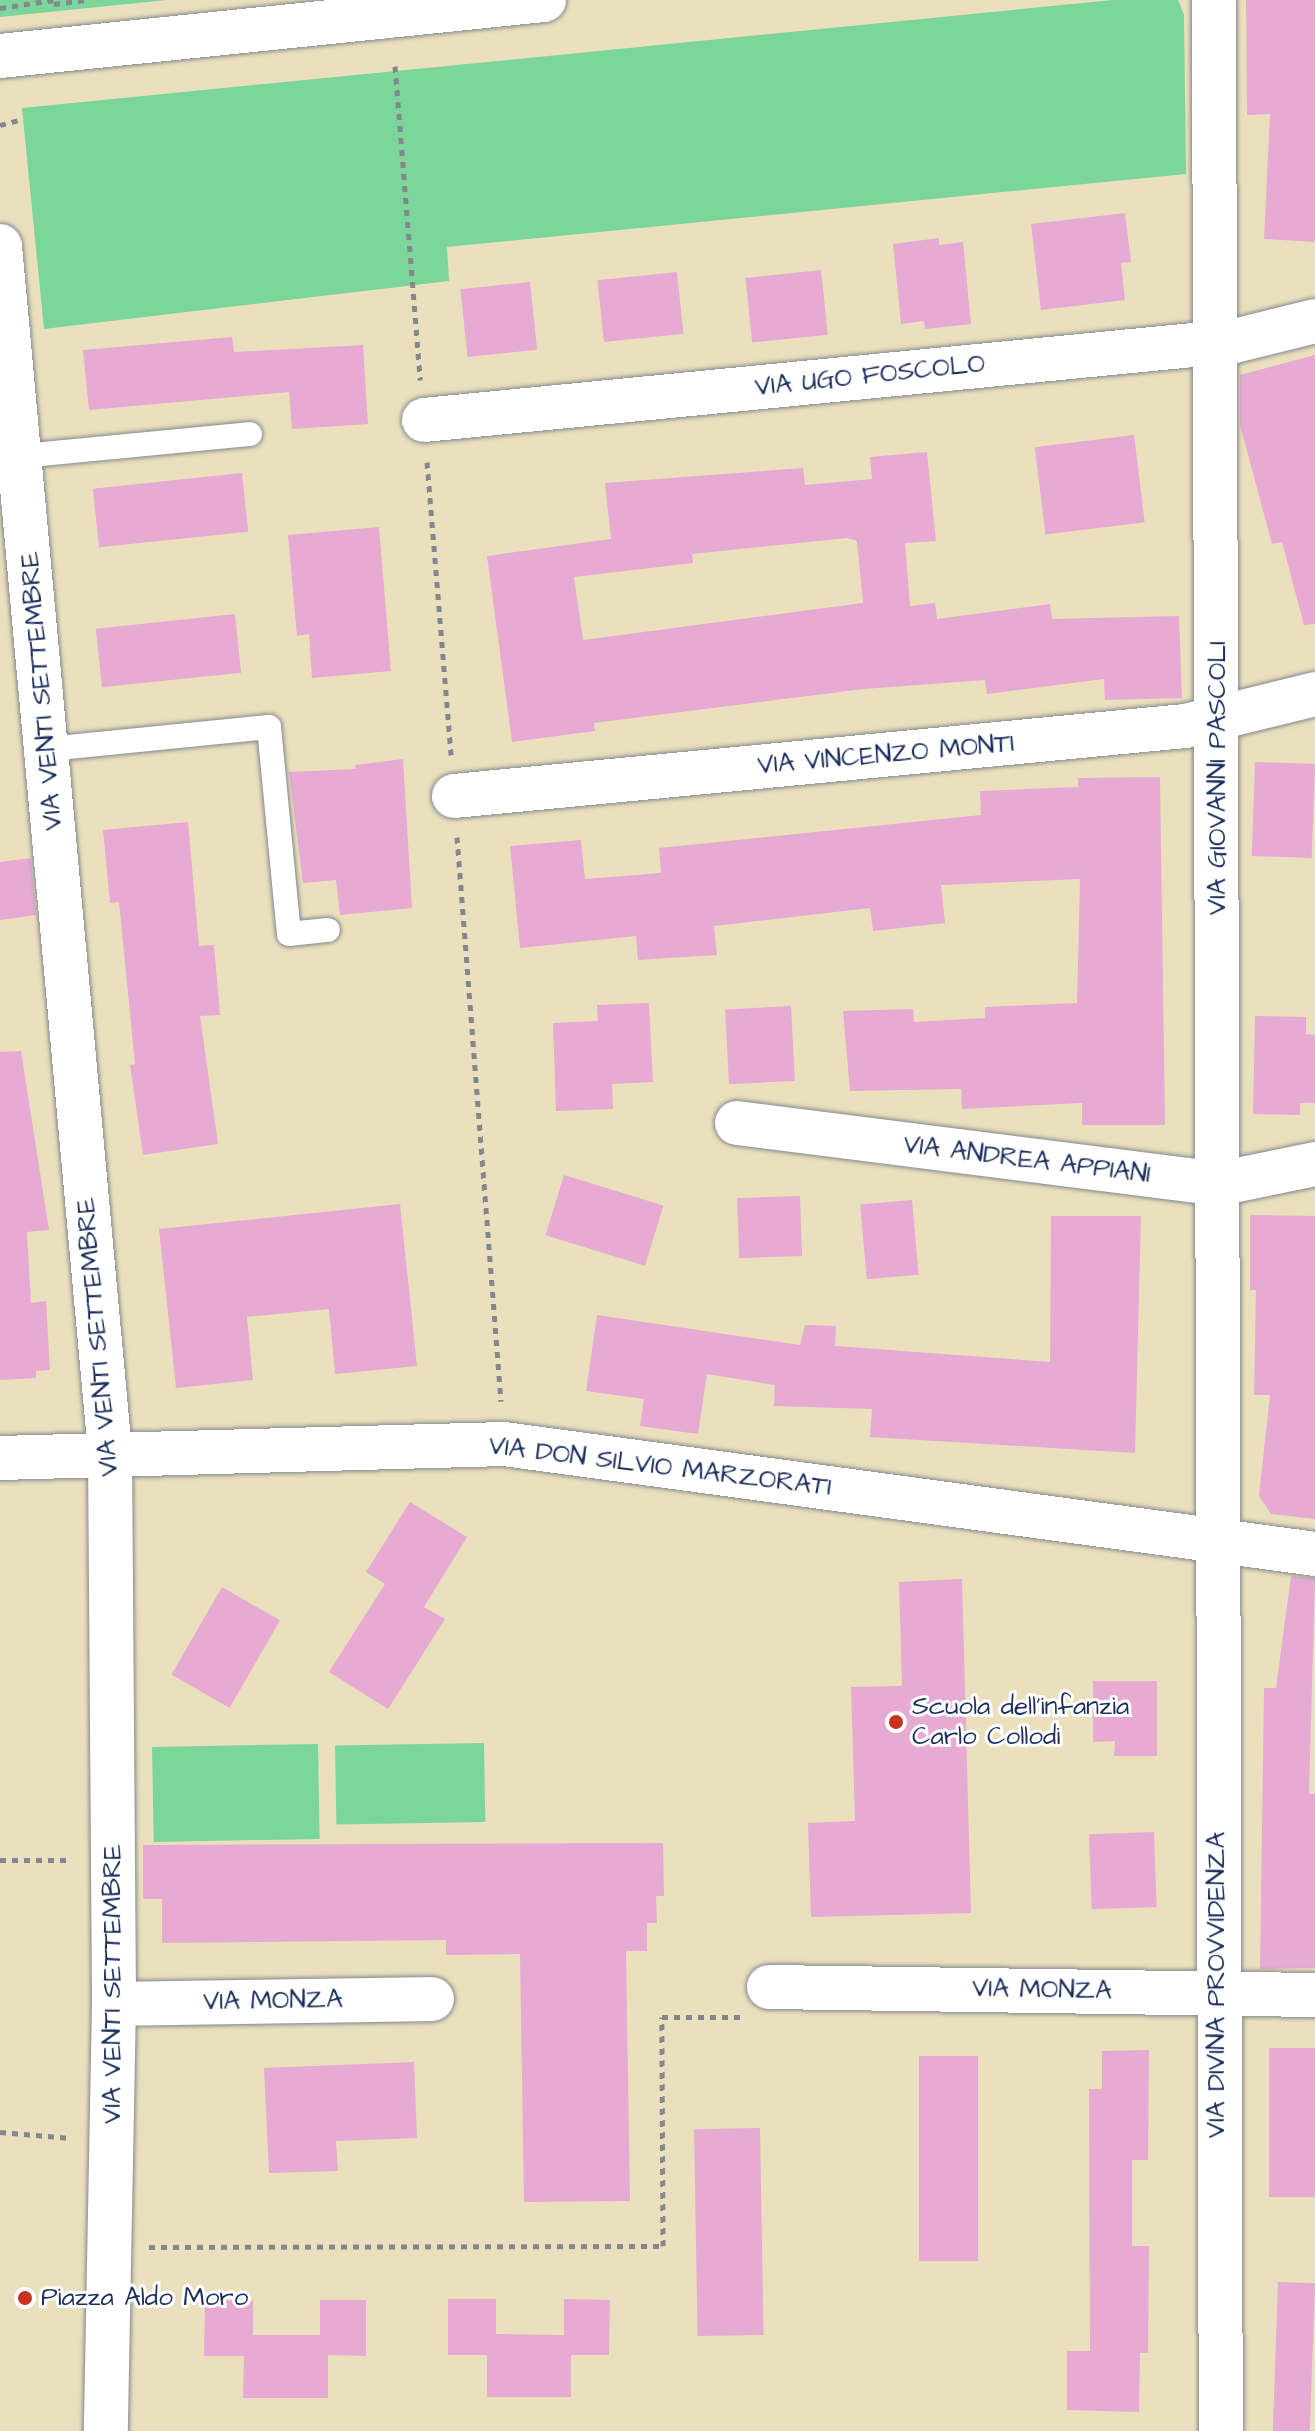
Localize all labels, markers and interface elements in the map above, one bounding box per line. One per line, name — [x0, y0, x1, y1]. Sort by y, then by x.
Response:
street label: VIA UGO FOSCOLO — [753, 348, 987, 404]
street label: VIA VENTI SETTEMBRE — [14, 550, 70, 832]
street label: VIA GIOVANNI PASCOLI — [1202, 641, 1234, 915]
street label: VIA VINCENZO MONTI — [756, 728, 1016, 782]
street label: VIA ANDREA APPIANI — [902, 1129, 1152, 1191]
street label: VIA VENTI SETTEMBRE — [70, 1196, 126, 1478]
street label: VIA DON SILVIO MARZORATI — [487, 1431, 833, 1503]
place label: Scuola dell'infanzia Carlo Collodi — [912, 1691, 1129, 1752]
marker: Scuola dell'infanzia Carlo Collodi — [887, 1713, 905, 1731]
street label: VIA DIVINA PROVVIDENZA — [1201, 1832, 1233, 2138]
street label: VIA VENTI SETTEMBRE — [97, 1844, 129, 2124]
street label: VIA MONZA — [972, 1973, 1112, 2007]
street label: VIA MONZA — [203, 1984, 343, 2018]
place label: Piazza Aldo Moro — [41, 2282, 248, 2314]
marker: Piazza Aldo Moro — [16, 2289, 34, 2307]

